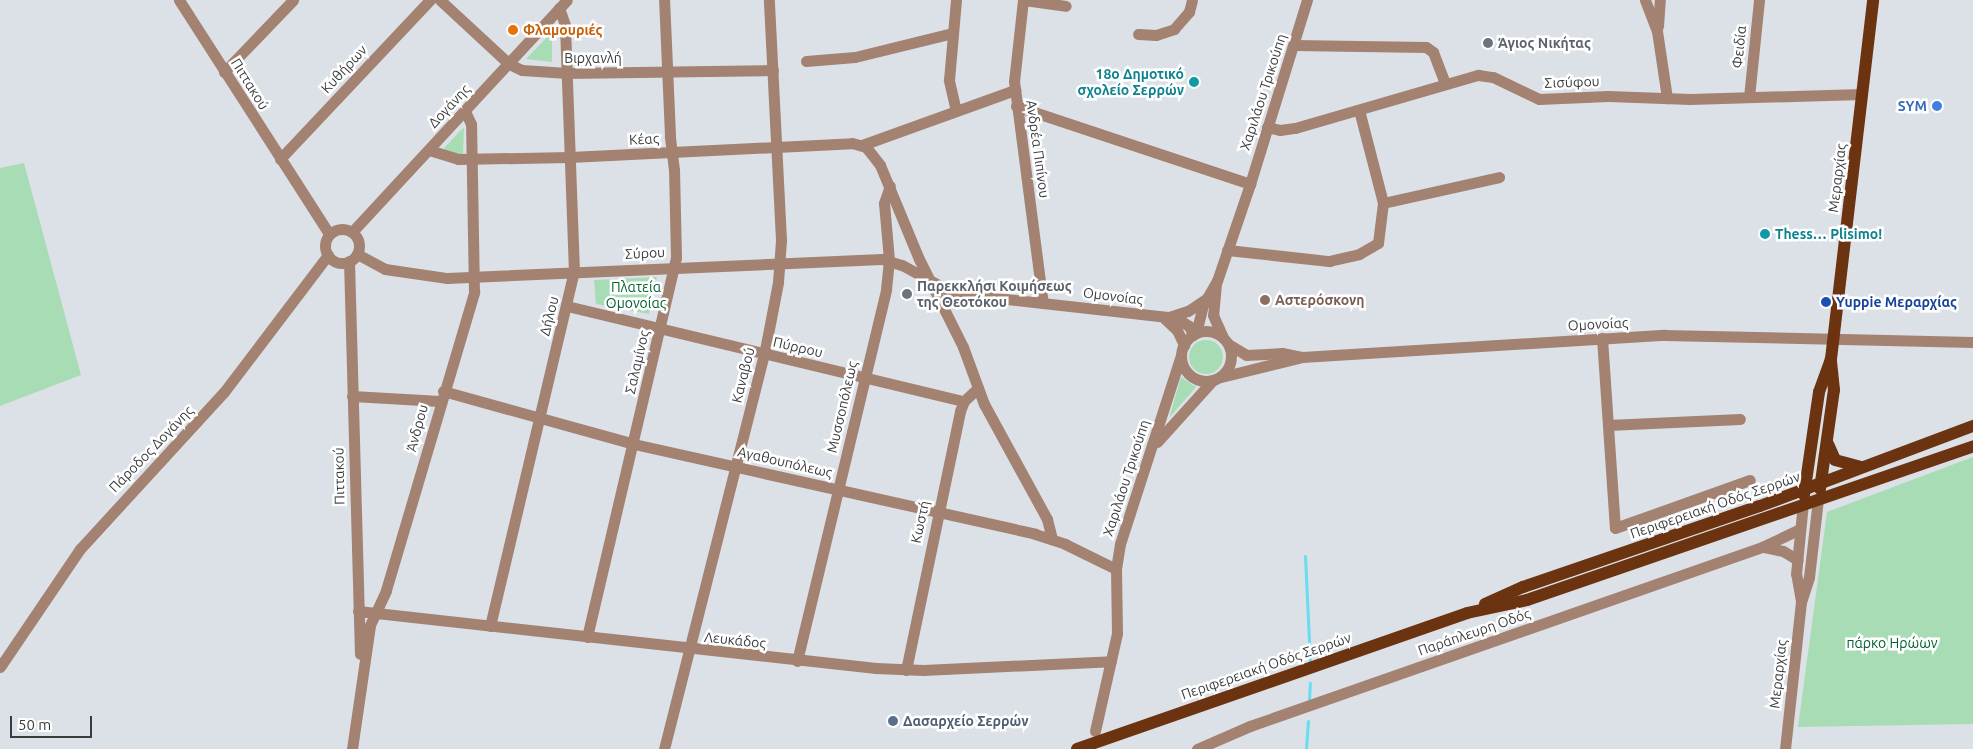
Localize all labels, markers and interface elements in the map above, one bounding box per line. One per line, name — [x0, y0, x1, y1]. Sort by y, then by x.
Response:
place label: Φλαμουριές — [523, 22, 602, 38]
marker: Φλαμουριές — [507, 24, 519, 36]
street label: Φειδία — [1728, 25, 1750, 69]
street label: Χαριλάου Τρικούπη — [1236, 32, 1290, 152]
place label: Άγιος Νικήτας — [1498, 35, 1591, 51]
marker: Άγιος Νικήτας — [1482, 37, 1494, 49]
street label: Κυθήρων — [318, 42, 370, 96]
street label: Βιρχανλή — [564, 50, 622, 66]
street label: Πιττακού — [228, 55, 272, 113]
place label: 18ο Δημοτικό σχολείο Σερρών — [1077, 66, 1184, 98]
street label: Σισύφου — [1544, 73, 1600, 91]
marker: 18ο Δημοτικό σχολείο Σερρών — [1188, 76, 1200, 88]
street label: Δογάνης — [425, 81, 473, 131]
place label: SYM — [1898, 98, 1927, 114]
street label: Ανδρέα Πιπίνου — [1023, 99, 1053, 199]
marker: SYM — [1931, 100, 1943, 112]
street label: Κέας — [628, 130, 660, 148]
street label: Μεραρχίας — [1824, 143, 1850, 213]
place label: Thess… Plisimo! — [1775, 226, 1882, 242]
marker: Thess… Plisimo! — [1759, 228, 1771, 240]
street label: Σύρου — [624, 244, 666, 262]
place label: Παρεκκλήσι Κοιμήσεως της Θεοτόκου — [917, 278, 1072, 310]
park label: Πλατεία Ομονοίας — [606, 279, 666, 312]
street label: Ομονοίας — [1082, 284, 1144, 308]
marker: Παρεκκλήσι Κοιμήσεως της Θεοτόκου — [901, 288, 913, 300]
place label: Αστερόσκονη — [1275, 292, 1364, 308]
marker: Αστερόσκονη — [1259, 294, 1271, 306]
place label: Yuppie Μεραρχίας — [1836, 294, 1957, 310]
street label: Δήλου — [536, 295, 562, 337]
marker: Yuppie Μεραρχίας — [1820, 296, 1832, 308]
street label: Ομονοίας — [1567, 314, 1629, 334]
street label: Σαλαμίνος — [622, 329, 652, 395]
street label: Πύρρου — [772, 333, 824, 361]
street label: Καναβού — [728, 346, 758, 404]
street label: Μυσσοπόλεως — [823, 359, 861, 455]
street label: Πάροδος Δογάνης — [105, 402, 197, 496]
street label: Άνδρου — [403, 403, 431, 453]
street label: Χαριλάου Τρικούπη — [1099, 418, 1153, 538]
street label: Αγαθουπόλεως — [736, 443, 834, 481]
street label: Πιττακού — [330, 447, 348, 505]
street label: Περιφερειακή Οδός Σερρών — [1628, 468, 1802, 542]
street label: Κωστή — [907, 499, 933, 545]
street label: Παράπλευρη Οδός — [1416, 605, 1532, 659]
street label: Λευκάδος — [703, 628, 767, 652]
street label: Περιφερειακή Οδός Σερρών — [1179, 629, 1353, 703]
park label: πάρκο Ηρώων — [1846, 635, 1938, 651]
street label: Μεραρχίας — [1766, 639, 1790, 709]
scale bar — [12, 706, 95, 738]
place label: Δασαρχείο Σερρών — [903, 713, 1029, 729]
marker: Δασαρχείο Σερρών — [887, 715, 899, 727]
text: 50 m — [18, 716, 51, 733]

